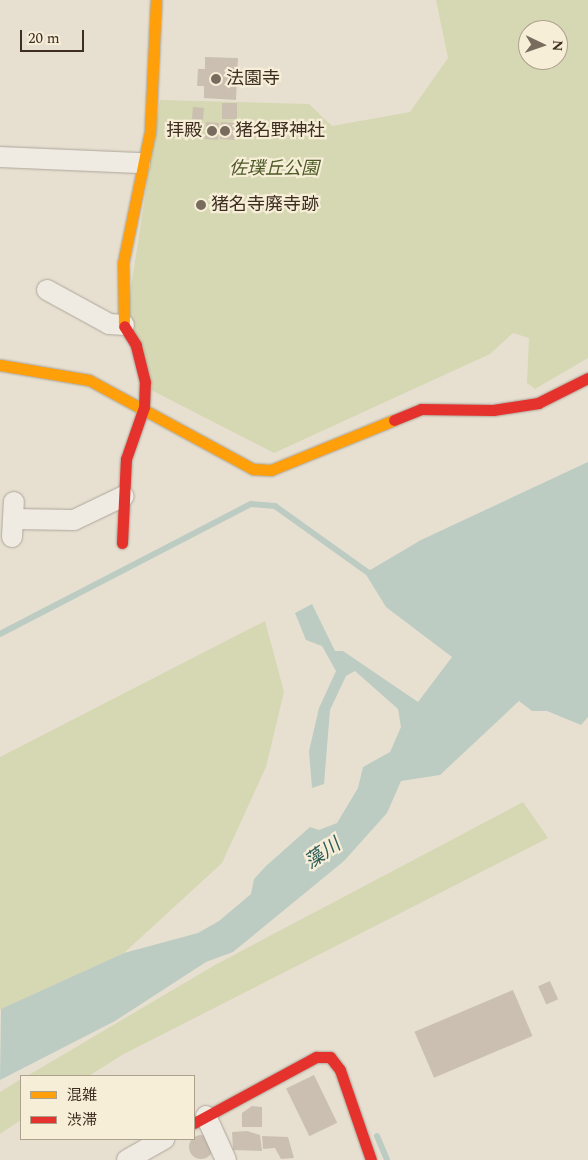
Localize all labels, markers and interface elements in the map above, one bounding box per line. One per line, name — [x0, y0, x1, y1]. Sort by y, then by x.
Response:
scale bar — [22, 20, 86, 52]
north arrow — [518, 20, 568, 70]
text: 20 m — [28, 27, 60, 50]
text: N — [547, 39, 568, 52]
place label: 法園寺 — [226, 68, 280, 90]
marker: 法園寺 — [210, 73, 222, 85]
place label: 拝殿 — [166, 120, 202, 142]
place label: 猪名野神社 — [235, 120, 325, 142]
marker: 拝殿 — [206, 125, 218, 137]
marker: 猪名野神社 — [219, 125, 231, 137]
park label: 佐璞丘公園 — [229, 158, 319, 180]
place label: 猪名寺廃寺跡 — [211, 194, 319, 216]
marker: 猪名寺廃寺跡 — [195, 199, 207, 211]
water label: 藻川 — [301, 834, 345, 874]
legend — [20, 1075, 195, 1140]
text: 混雑 — [67, 1084, 97, 1107]
text: 渋滞 — [67, 1109, 97, 1132]

